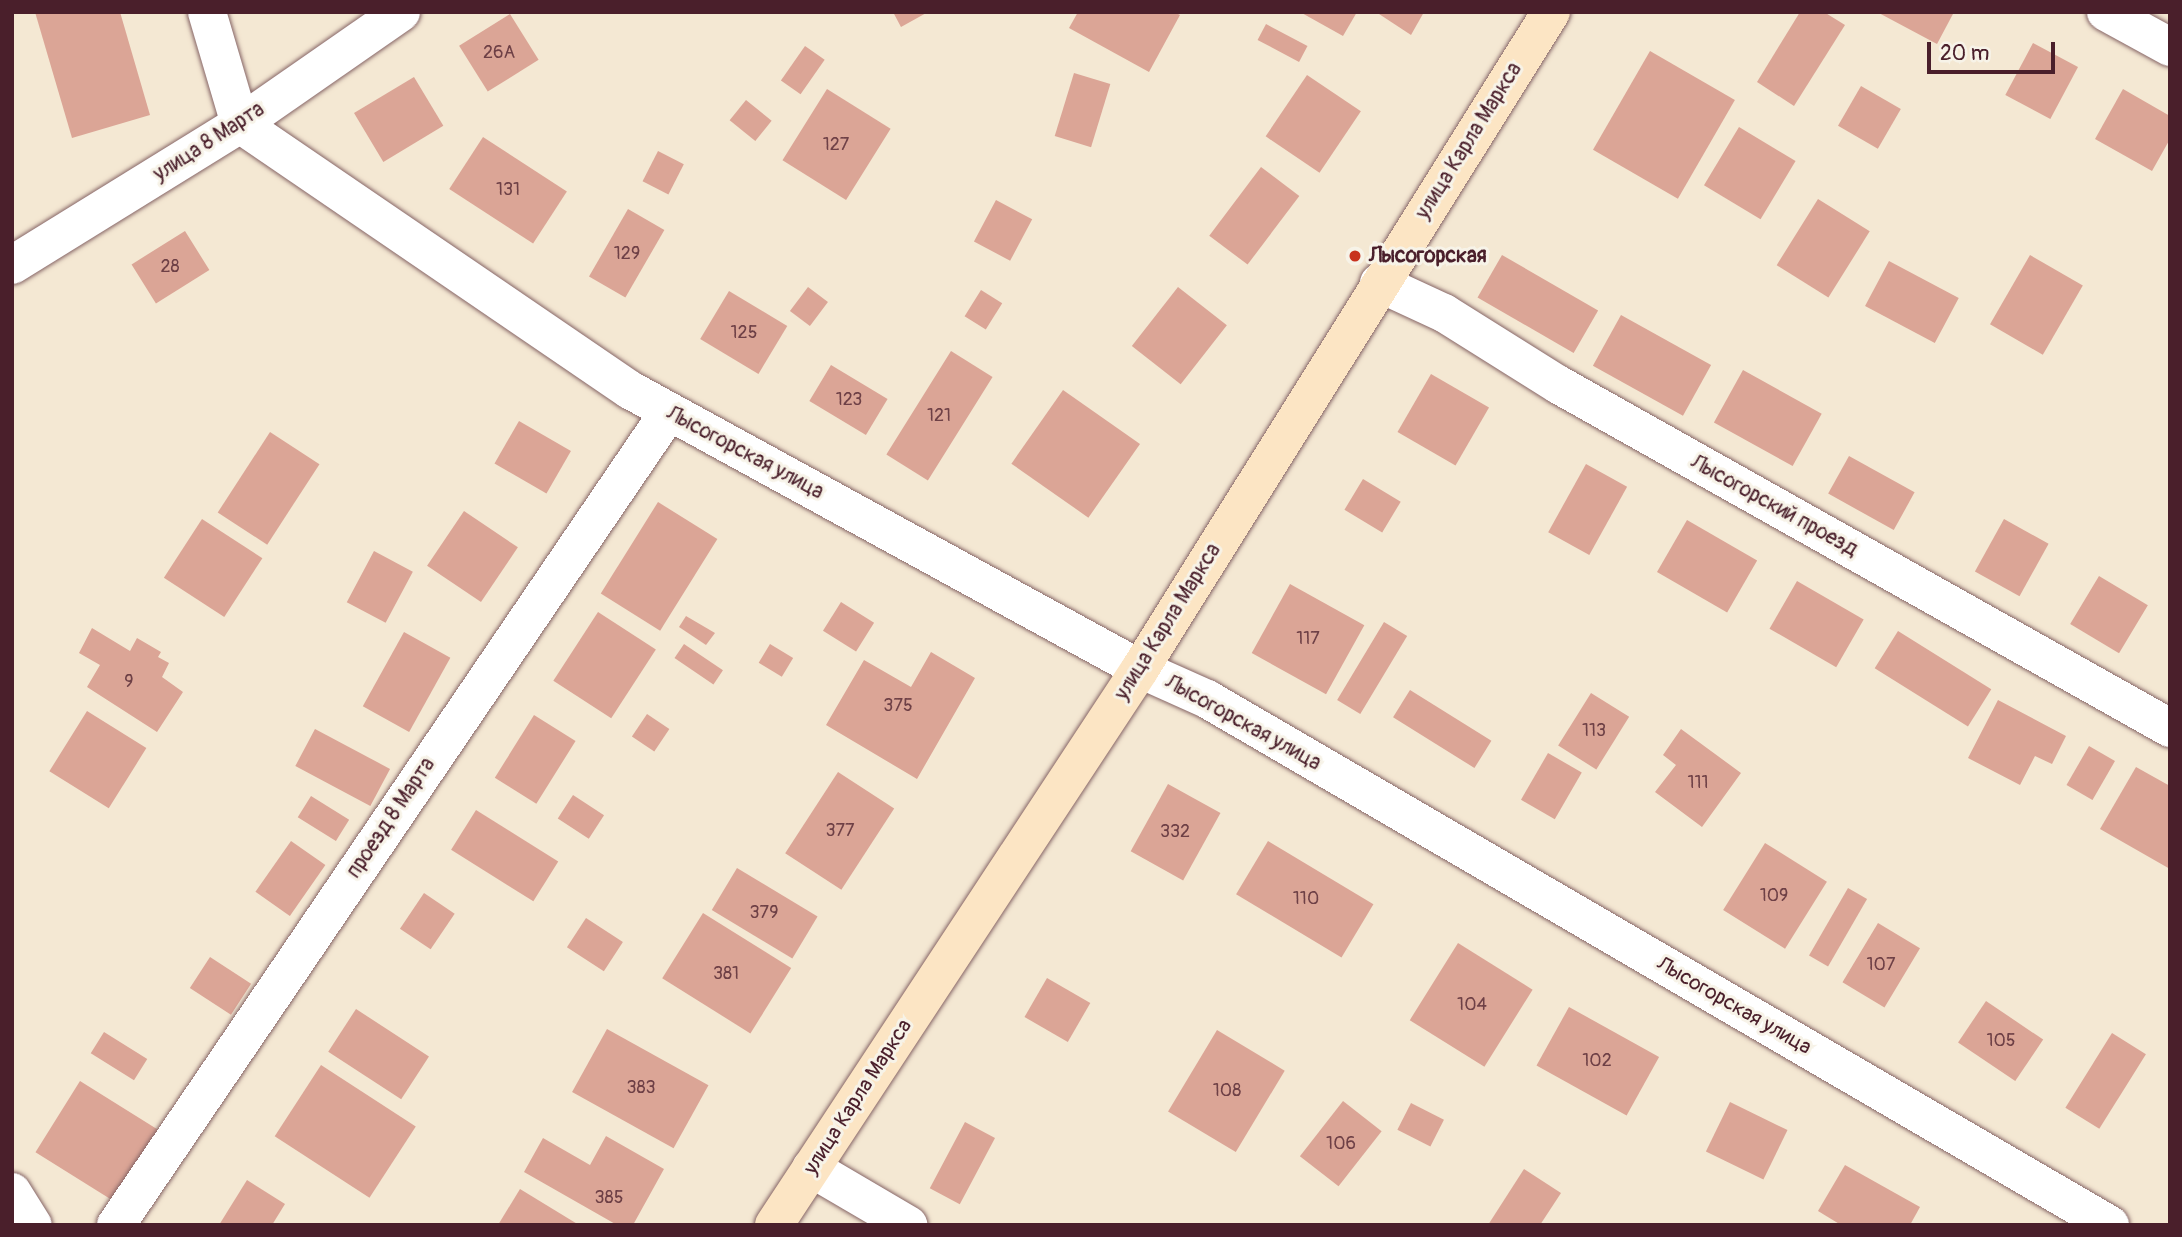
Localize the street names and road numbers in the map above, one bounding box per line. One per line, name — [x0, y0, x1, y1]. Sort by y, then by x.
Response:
street label: улица Карла Маркса — [1411, 58, 1527, 224]
street label: улица 8 Марта — [149, 97, 269, 187]
street label: Лысогорская улица — [662, 401, 828, 505]
street label: Лысогорский проезд — [1686, 450, 1862, 562]
street label: улица Карла Маркса — [1110, 539, 1226, 705]
street label: Лысогорская улица — [1161, 670, 1325, 776]
street label: проезд 8 Марта — [341, 753, 441, 883]
street label: Лысогорская улица — [1652, 951, 1816, 1061]
street label: улица Карла Маркса — [798, 1015, 918, 1179]

